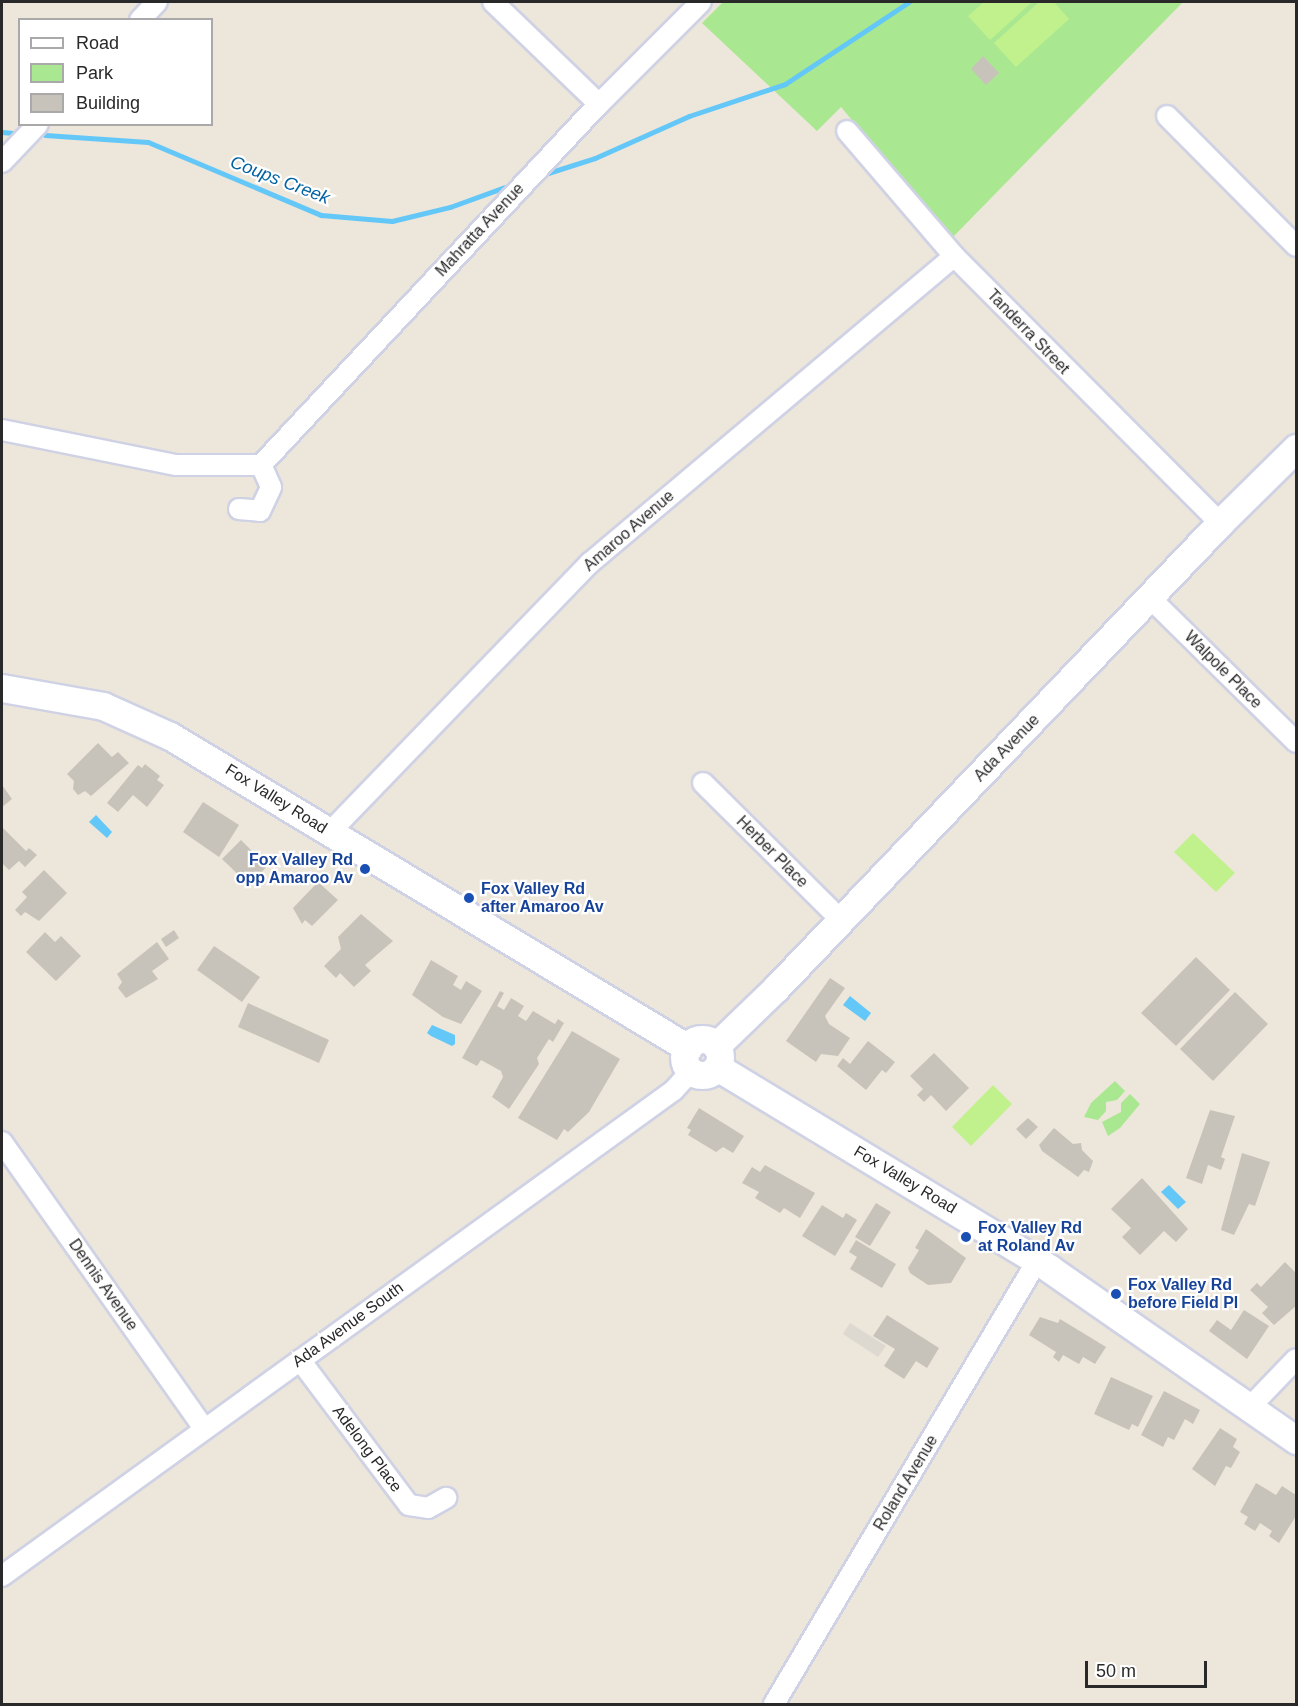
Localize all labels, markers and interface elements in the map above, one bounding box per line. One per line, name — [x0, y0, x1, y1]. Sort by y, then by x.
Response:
legend — [18, 18, 213, 126]
text: Road — [76, 33, 119, 53]
text: Park — [76, 63, 113, 83]
text: Building — [76, 93, 140, 113]
water label: Coups Creek — [227, 151, 333, 209]
street label: Mahratta Avenue — [432, 179, 528, 281]
street label: Tanderra Street — [983, 286, 1073, 378]
street label: Amaroo Avenue — [580, 486, 678, 576]
street label: Walpole Place — [1180, 627, 1266, 713]
street label: Ada Avenue — [970, 710, 1044, 786]
street label: Fox Valley Road — [222, 760, 330, 838]
street label: Herber Place — [732, 812, 812, 892]
place label: Fox Valley Rd opp Amaroo Av — [234, 850, 353, 888]
marker: Fox Valley Rd opp Amaroo Av — [358, 862, 372, 876]
place label: Fox Valley Rd after Amaroo Av — [481, 879, 605, 917]
marker: Fox Valley Rd after Amaroo Av — [462, 891, 476, 905]
street label: Fox Valley Road — [850, 1142, 960, 1218]
place label: Fox Valley Rd at Roland Av — [978, 1218, 1082, 1256]
marker: Fox Valley Rd at Roland Av — [959, 1230, 973, 1244]
street label: Dennis Avenue — [64, 1235, 142, 1335]
place label: Fox Valley Rd before Field Pl — [1128, 1275, 1238, 1313]
street label: Ada Avenue South — [288, 1278, 408, 1372]
marker: Fox Valley Rd before Field Pl — [1109, 1287, 1123, 1301]
street label: Adelong Place — [328, 1402, 406, 1496]
street label: Roland Avenue — [870, 1431, 942, 1535]
scale bar — [1088, 1649, 1210, 1687]
text: 50 m — [1096, 1661, 1136, 1681]

